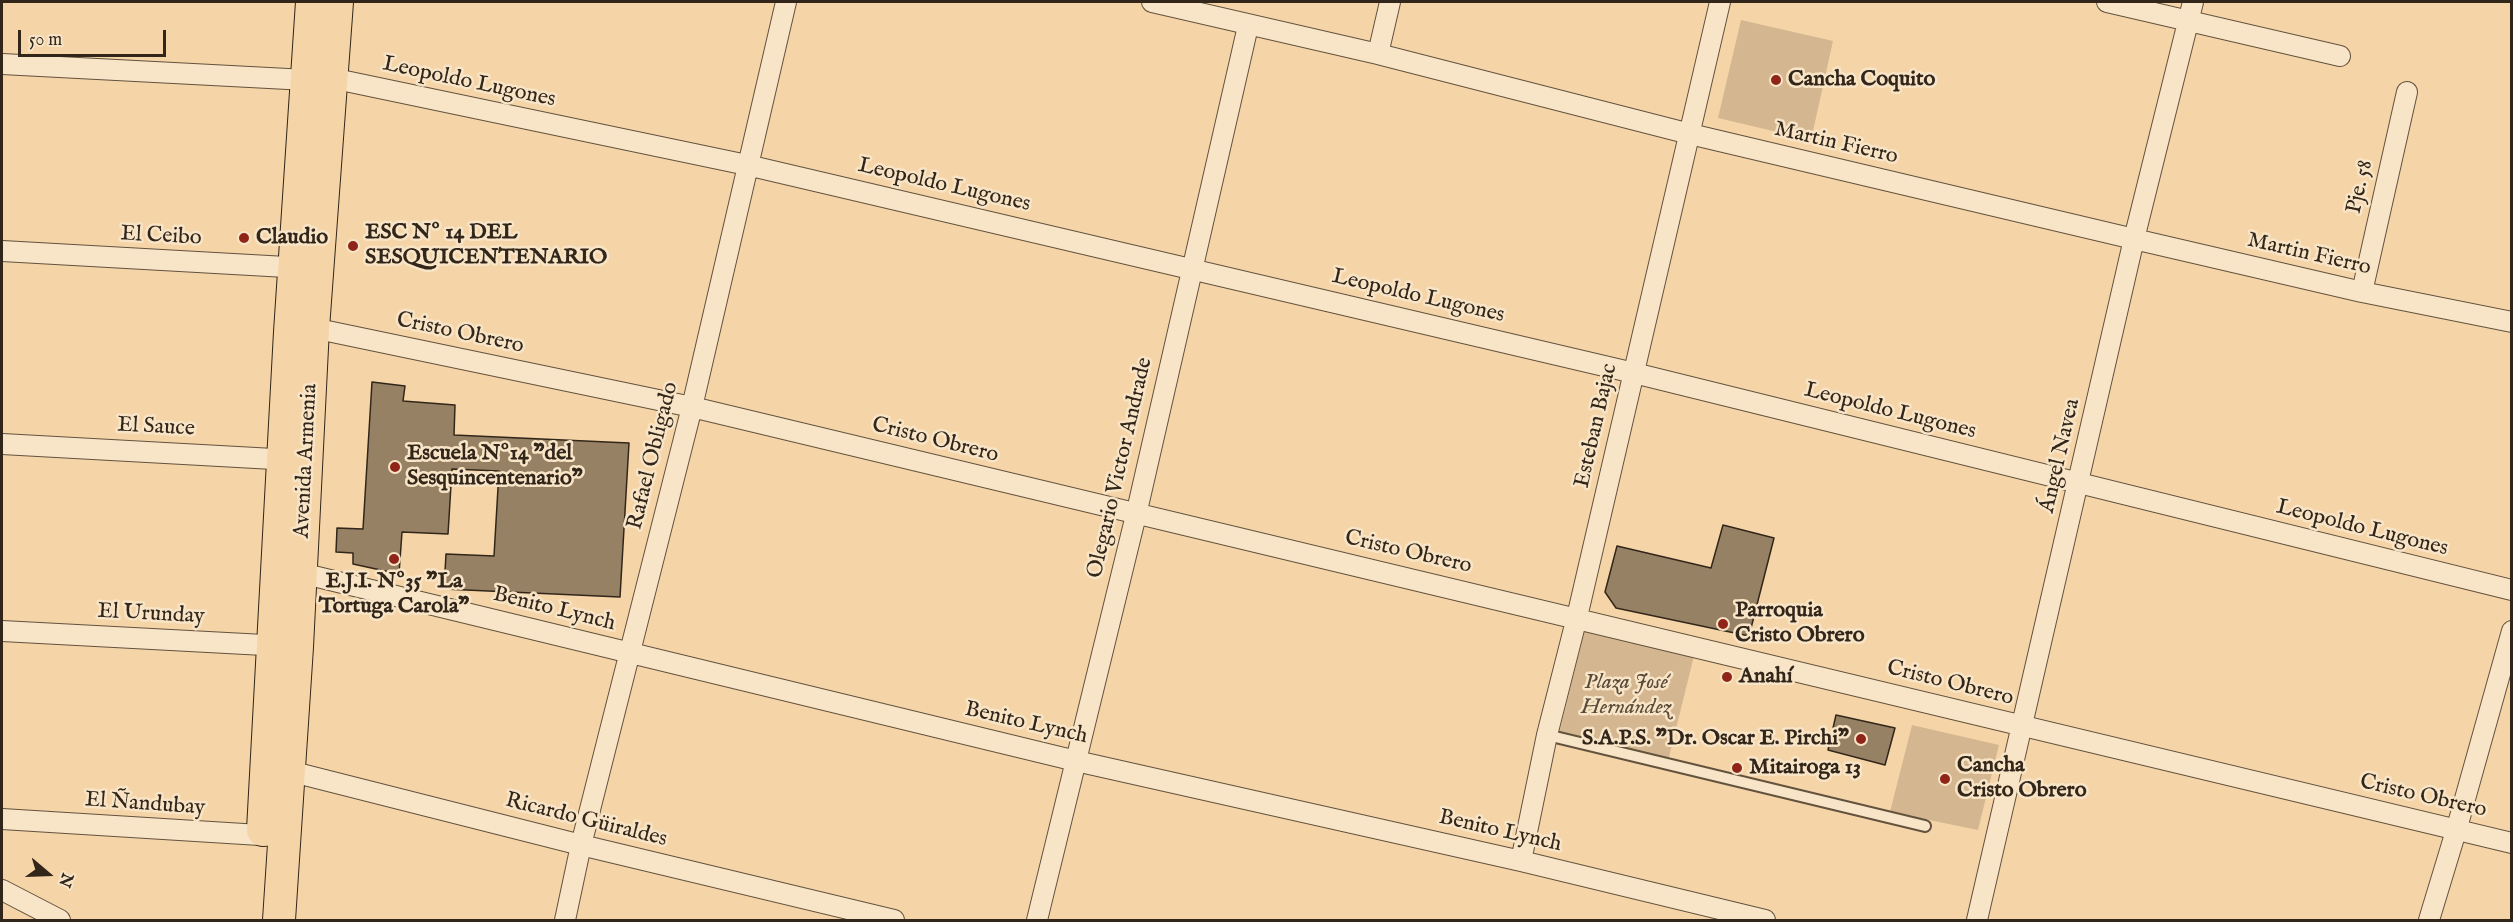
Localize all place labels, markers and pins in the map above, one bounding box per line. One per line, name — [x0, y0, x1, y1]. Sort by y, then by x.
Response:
place label: Cancha Coquito — [1788, 67, 1935, 93]
marker: Cancha Coquito — [1769, 73, 1783, 87]
place label: ESC Nº 14 DEL SESQUICENTENARIO — [365, 220, 607, 272]
place label: Claudio — [256, 225, 328, 251]
marker: Claudio — [237, 231, 251, 245]
marker: ESC Nº 14 DEL SESQUICENTENARIO — [346, 239, 360, 253]
place label: Escuela Nº14 "del Sesquincentenario" — [407, 441, 583, 493]
marker: Escuela Nº14 "del Sesquincentenario" — [388, 460, 402, 474]
marker: E.J.I. Nº35 "La Tortuga Carola" — [387, 552, 401, 566]
place label: E.J.I. Nº35 "La Tortuga Carola" — [319, 569, 469, 620]
place label: Parroquia Cristo Obrero — [1735, 598, 1865, 650]
marker: Parroquia Cristo Obrero — [1716, 617, 1730, 631]
place label: Anahí — [1739, 664, 1793, 690]
marker: Anahí — [1720, 670, 1734, 684]
place label: S.A.P.S. "Dr. Oscar E. Pirchi" — [1582, 726, 1849, 752]
marker: S.A.P.S. "Dr. Oscar E. Pirchi" — [1854, 732, 1868, 746]
place label: Cancha Cristo Obrero — [1957, 753, 2087, 804]
place label: Mitairoga 13 — [1749, 755, 1861, 781]
marker: Mitairoga 13 — [1730, 761, 1744, 775]
marker: Cancha Cristo Obrero — [1938, 772, 1952, 786]

